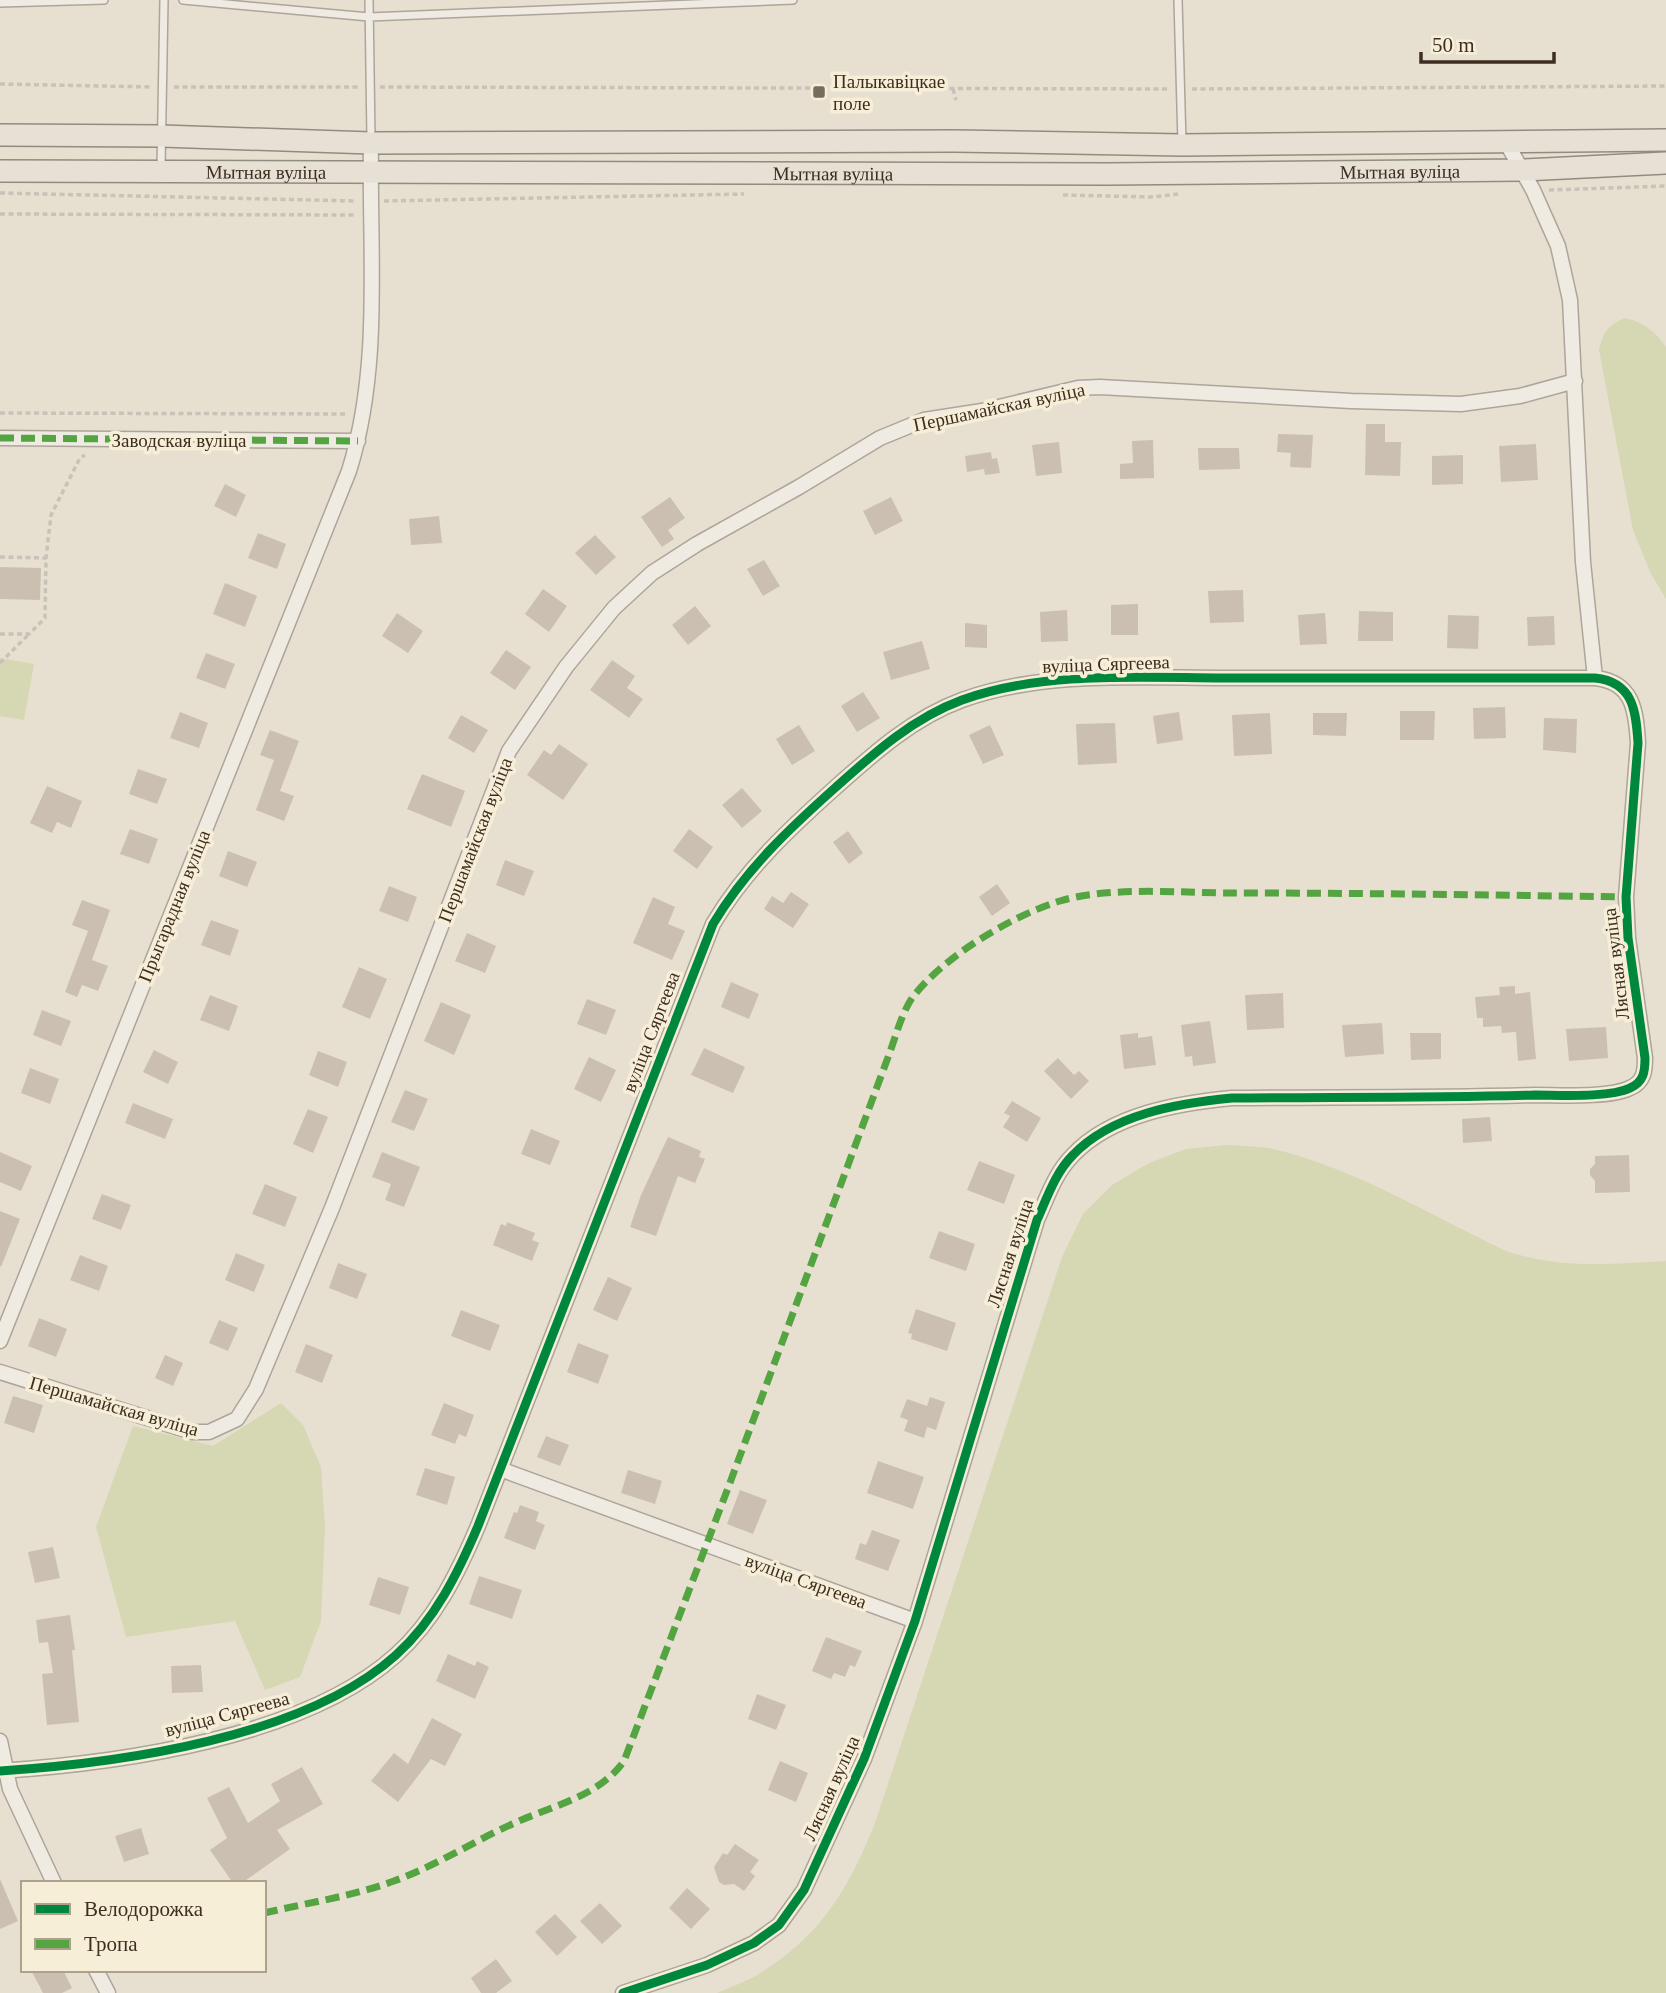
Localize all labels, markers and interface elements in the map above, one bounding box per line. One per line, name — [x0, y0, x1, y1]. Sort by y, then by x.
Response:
scale bar — [1421, 21, 1554, 65]
text: 50 m — [1432, 33, 1475, 57]
place label: Палыкавіцкае поле — [833, 71, 945, 114]
marker: Палыкавіцкае поле — [811, 84, 827, 100]
street label: Мытная вуліца — [1340, 160, 1461, 182]
street label: Мытная вуліца — [206, 161, 327, 182]
street label: Мытная вуліца — [773, 163, 894, 184]
street label: Першамайская вуліца — [911, 378, 1087, 435]
street label: Заводская вуліца — [111, 430, 247, 451]
street label: вуліца Сяргеева — [1042, 651, 1171, 677]
street label: Першамайская вуліца — [434, 754, 516, 925]
street label: Прыгарадная вуліца — [134, 826, 214, 985]
street label: Лясная вуліца — [1599, 906, 1633, 1021]
street label: вуліца Сяргеева — [618, 968, 684, 1095]
street label: Лясная вуліца — [983, 1196, 1038, 1310]
street label: Першамайская вуліца — [27, 1372, 201, 1440]
street label: вуліца Сяргеева — [742, 1549, 870, 1613]
street label: вуліца Сяргеева — [163, 1687, 292, 1741]
street label: Лясная вуліца — [799, 1732, 864, 1844]
legend — [21, 1881, 266, 1972]
text: Велодорожка — [84, 1897, 204, 1921]
text: Тропа — [84, 1932, 138, 1956]

